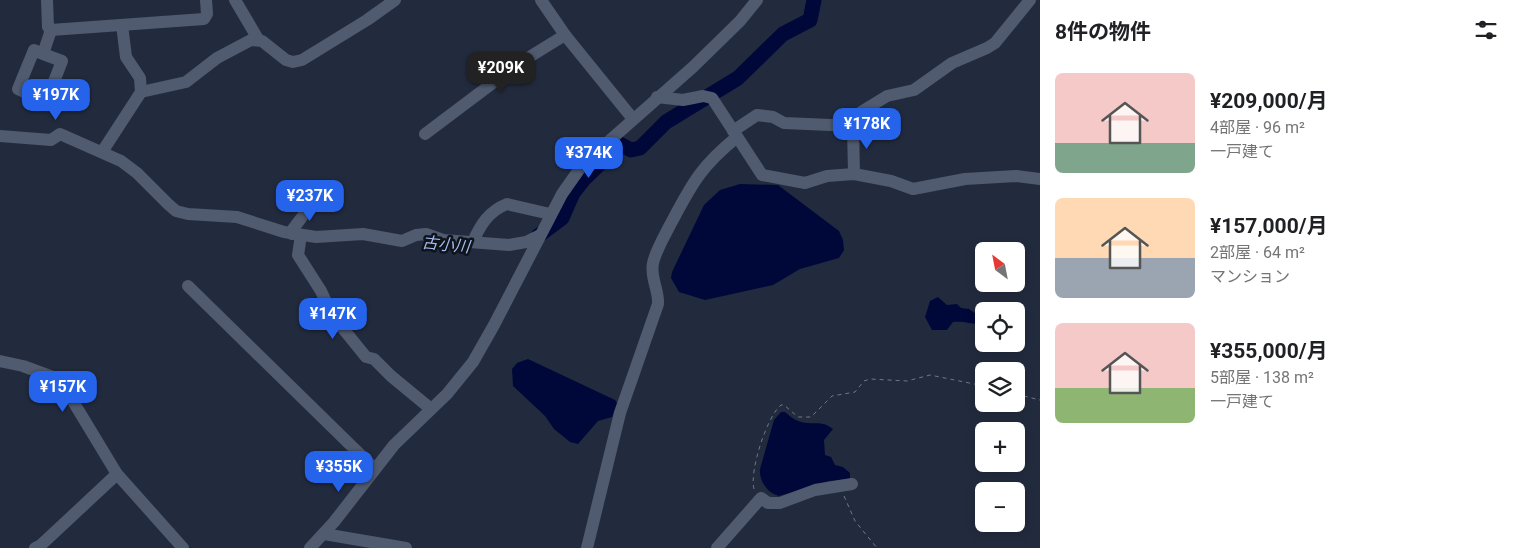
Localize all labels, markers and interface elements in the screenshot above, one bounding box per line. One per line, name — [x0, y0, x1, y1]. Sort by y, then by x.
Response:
icon: filters — [1472, 16, 1500, 44]
text: 8件の物件 — [1055, 20, 1151, 44]
pin: ¥209K — [466, 52, 536, 94]
text: ¥209K — [478, 58, 524, 77]
pin: ¥197K — [21, 78, 91, 121]
text: ¥197K — [33, 85, 79, 104]
text: ¥209,000/月 — [1210, 89, 1328, 113]
icon: home — [1095, 93, 1155, 153]
pin: ¥178K — [832, 108, 902, 150]
text: ¥178K — [844, 114, 890, 133]
text: 4部屋 · 96 m² — [1210, 118, 1305, 137]
pin: ¥374K — [554, 136, 624, 179]
text: 一戸建て — [1210, 142, 1274, 161]
text: ¥374K — [566, 143, 612, 162]
pin: ¥237K — [275, 180, 345, 222]
text: ¥237K — [287, 186, 333, 205]
text: ¥157,000/月 — [1210, 214, 1328, 238]
icon: home — [1095, 218, 1155, 278]
water label: 古小川 — [421, 233, 473, 257]
north arrow — [975, 242, 1025, 292]
map controls — [975, 242, 1025, 532]
text: 2部屋 · 64 m² — [1210, 243, 1305, 262]
text: マンション — [1210, 267, 1290, 286]
pin: ¥147K — [298, 298, 368, 340]
button: locate — [975, 302, 1025, 352]
text: ¥147K — [310, 304, 356, 323]
text: ¥355,000/月 — [1210, 339, 1328, 363]
icon: home — [1095, 343, 1155, 403]
button: layers — [975, 362, 1025, 412]
text: 5部屋 · 138 m² — [1210, 368, 1314, 387]
pin: ¥157K — [28, 370, 98, 413]
text: ¥157K — [40, 377, 86, 396]
text: 一戸建て — [1210, 392, 1274, 411]
button: + — [975, 422, 1025, 472]
pin: ¥355K — [304, 450, 374, 493]
text: ¥355K — [316, 457, 362, 476]
button: − — [975, 482, 1025, 532]

